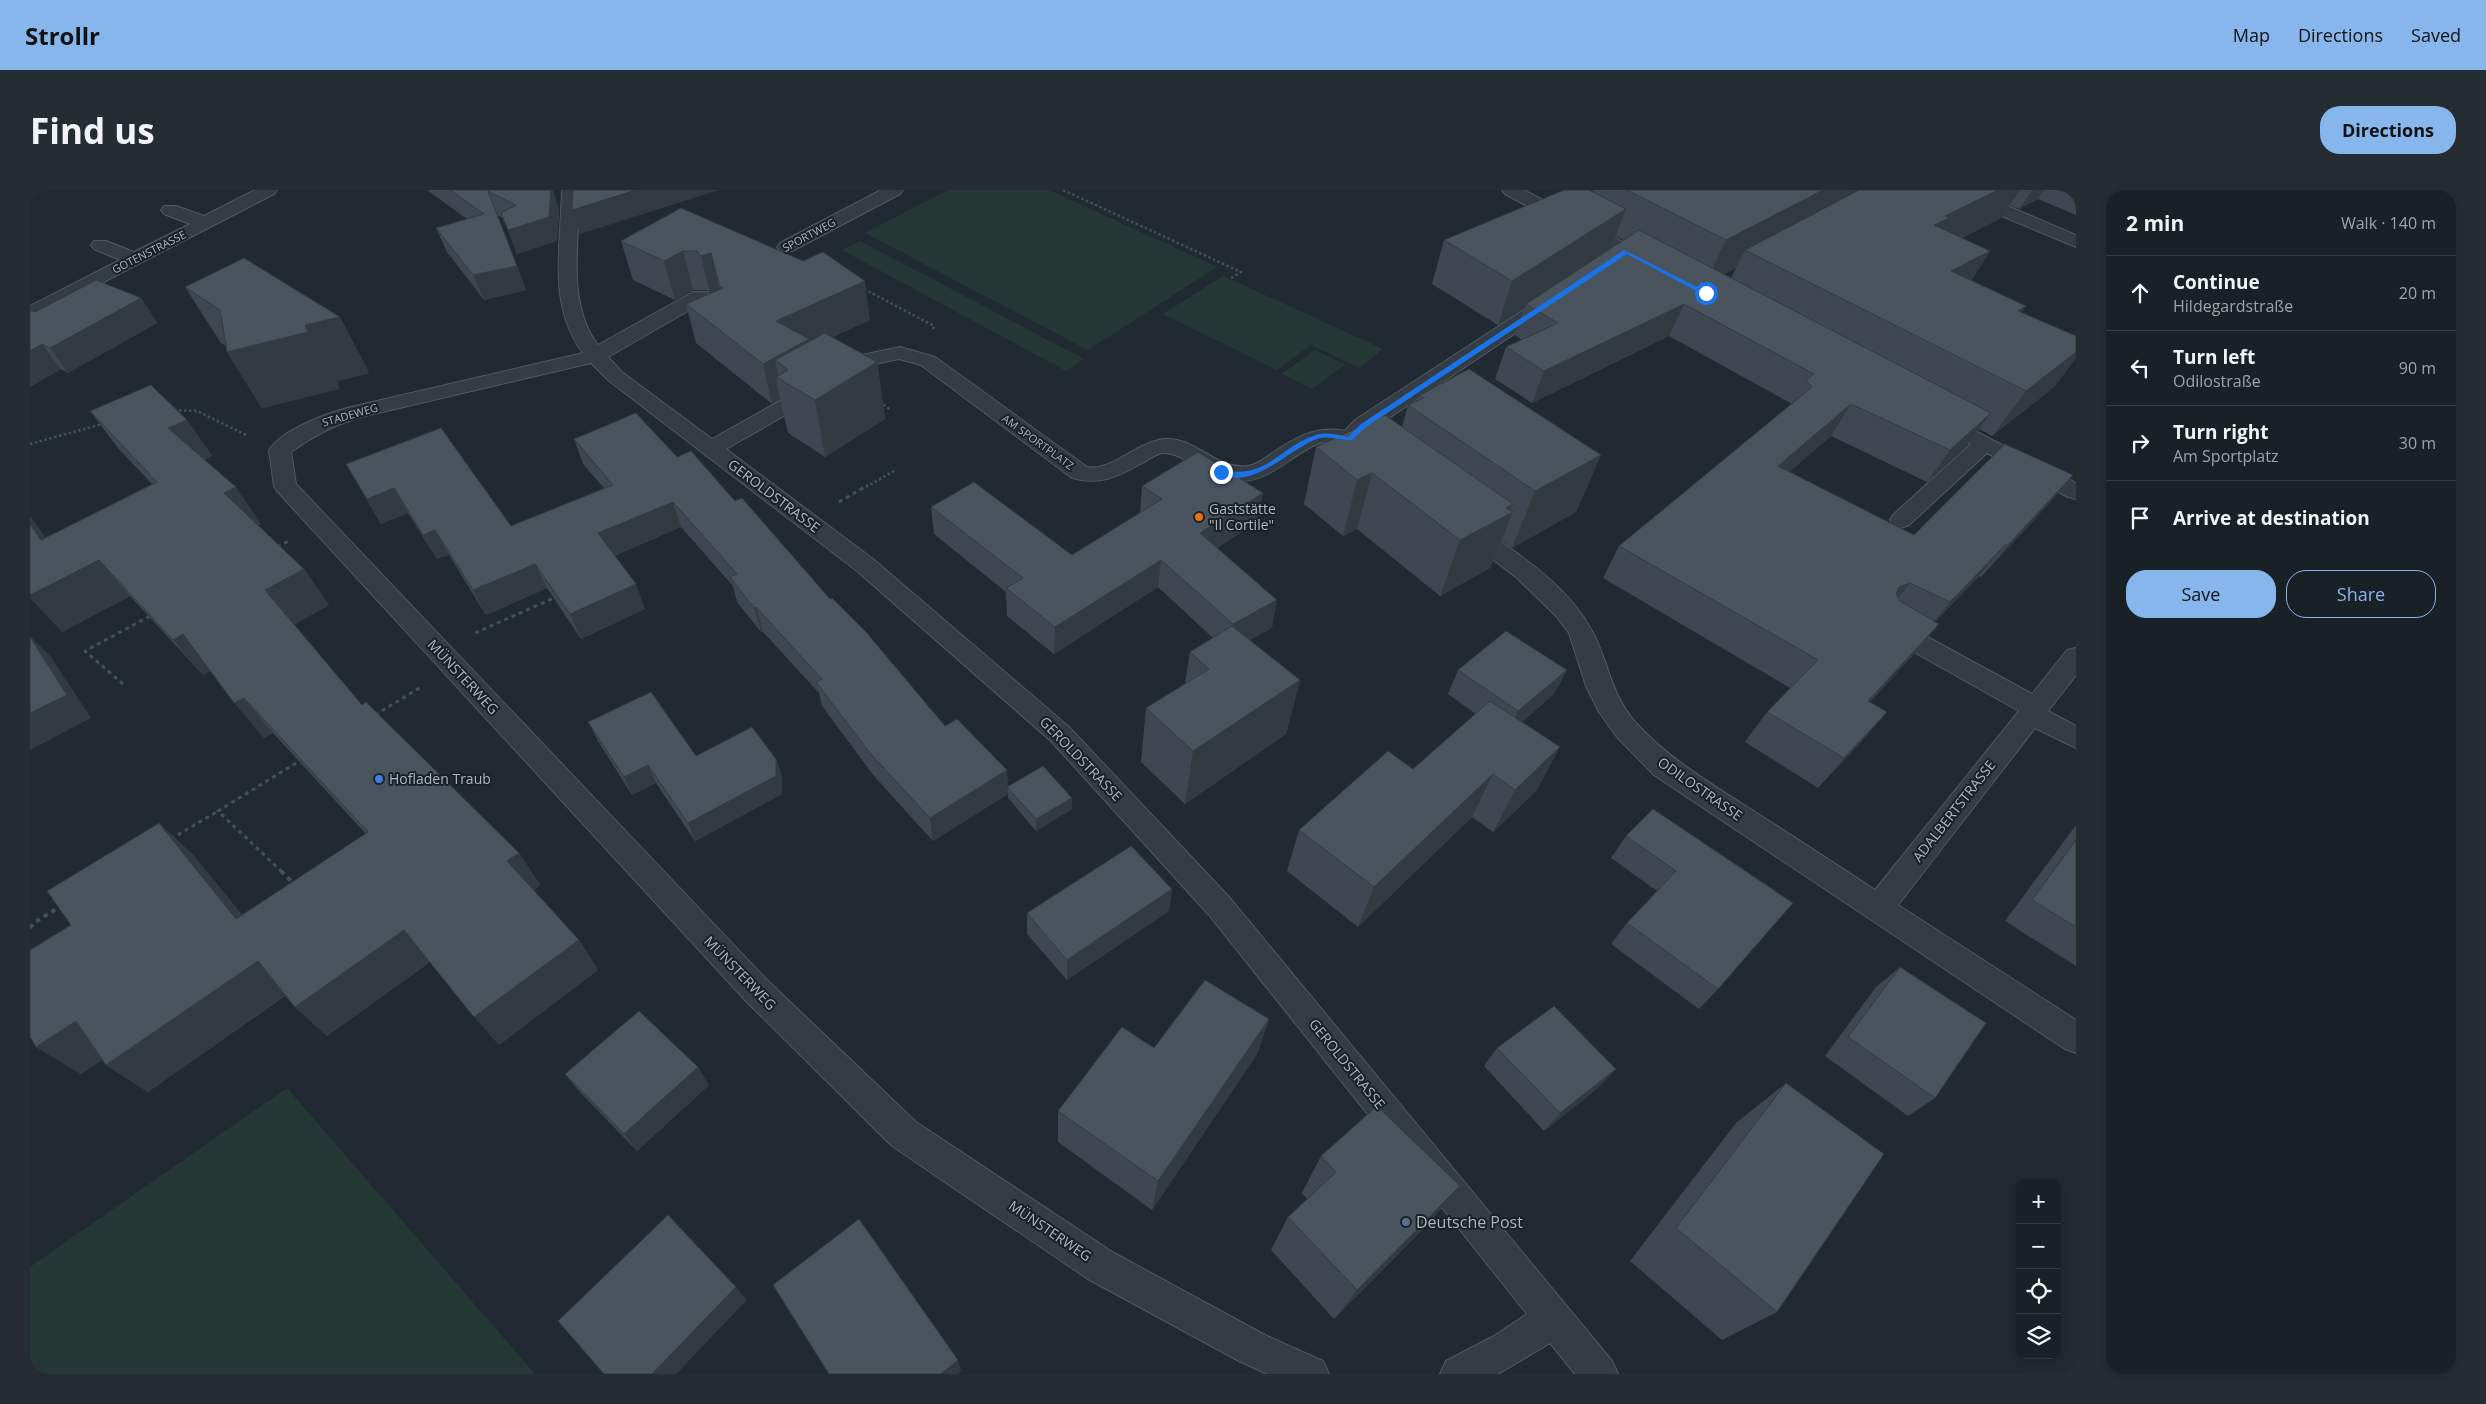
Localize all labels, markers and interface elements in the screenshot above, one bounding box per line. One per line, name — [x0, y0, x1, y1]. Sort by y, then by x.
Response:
text: Strollr — [25, 19, 100, 52]
text: Map — [2233, 23, 2270, 47]
text: Directions — [2298, 23, 2383, 47]
text: Saved — [2411, 23, 2461, 47]
button: Directions — [2320, 106, 2456, 154]
text: Find us — [30, 107, 155, 154]
text: 2 min — [2126, 209, 2184, 237]
text: Walk · 140 m — [2341, 212, 2436, 234]
street label: SPORTWEG — [779, 214, 838, 255]
street label: GOTENSTRASSE — [109, 226, 188, 277]
text: Continue — [2173, 269, 2260, 295]
icon: ahead — [2126, 279, 2154, 307]
route start — [1695, 282, 1718, 305]
text: 20 m — [2399, 282, 2436, 304]
text: Hildegardstraße — [2173, 295, 2293, 317]
text: Turn left — [2173, 344, 2255, 370]
icon: left — [2126, 354, 2154, 382]
text: 90 m — [2399, 357, 2436, 379]
text: Odilostraße — [2173, 370, 2261, 392]
street label: STADEWEG — [320, 399, 380, 430]
street label: AM SPORTPLATZ — [999, 410, 1077, 473]
text: Turn right — [2173, 419, 2268, 445]
icon: right — [2126, 429, 2154, 457]
text: 30 m — [2399, 432, 2436, 454]
text: Am Sportplatz — [2173, 445, 2278, 467]
street label: GEROLDSTRASSE — [724, 455, 824, 537]
route end — [1210, 461, 1233, 484]
place label: Gaststätte "Il Cortile" — [1209, 499, 1276, 534]
icon: arrive — [2126, 504, 2154, 532]
text: Arrive at destination — [2173, 505, 2370, 531]
marker: Gaststätte "Il Cortile" — [1193, 511, 1205, 523]
button: Save — [2126, 570, 2276, 618]
button: Share — [2286, 570, 2436, 618]
street label: MÜNSTERWEG — [424, 635, 503, 718]
street label: GEROLDSTRASSE — [1036, 712, 1127, 805]
street label: ODILOSTRASSE — [1654, 752, 1746, 825]
street label: ADALBERTSTRASSE — [1908, 756, 1999, 866]
place label: Hofladen Traub — [389, 769, 491, 788]
marker: Hofladen Traub — [373, 773, 385, 785]
street label: MÜNSTERWEG — [700, 932, 781, 1014]
street label: GEROLDSTRASSE — [1305, 1015, 1390, 1113]
map controls — [2016, 1179, 2061, 1359]
button: + — [2016, 1179, 2061, 1224]
street label: MÜNSTERWEG — [1005, 1196, 1095, 1265]
place label: Deutsche Post — [1416, 1211, 1523, 1233]
marker: Deutsche Post — [1400, 1216, 1412, 1228]
button: − — [2016, 1224, 2061, 1269]
button: locate — [2016, 1269, 2061, 1314]
button: layers — [2016, 1314, 2061, 1359]

